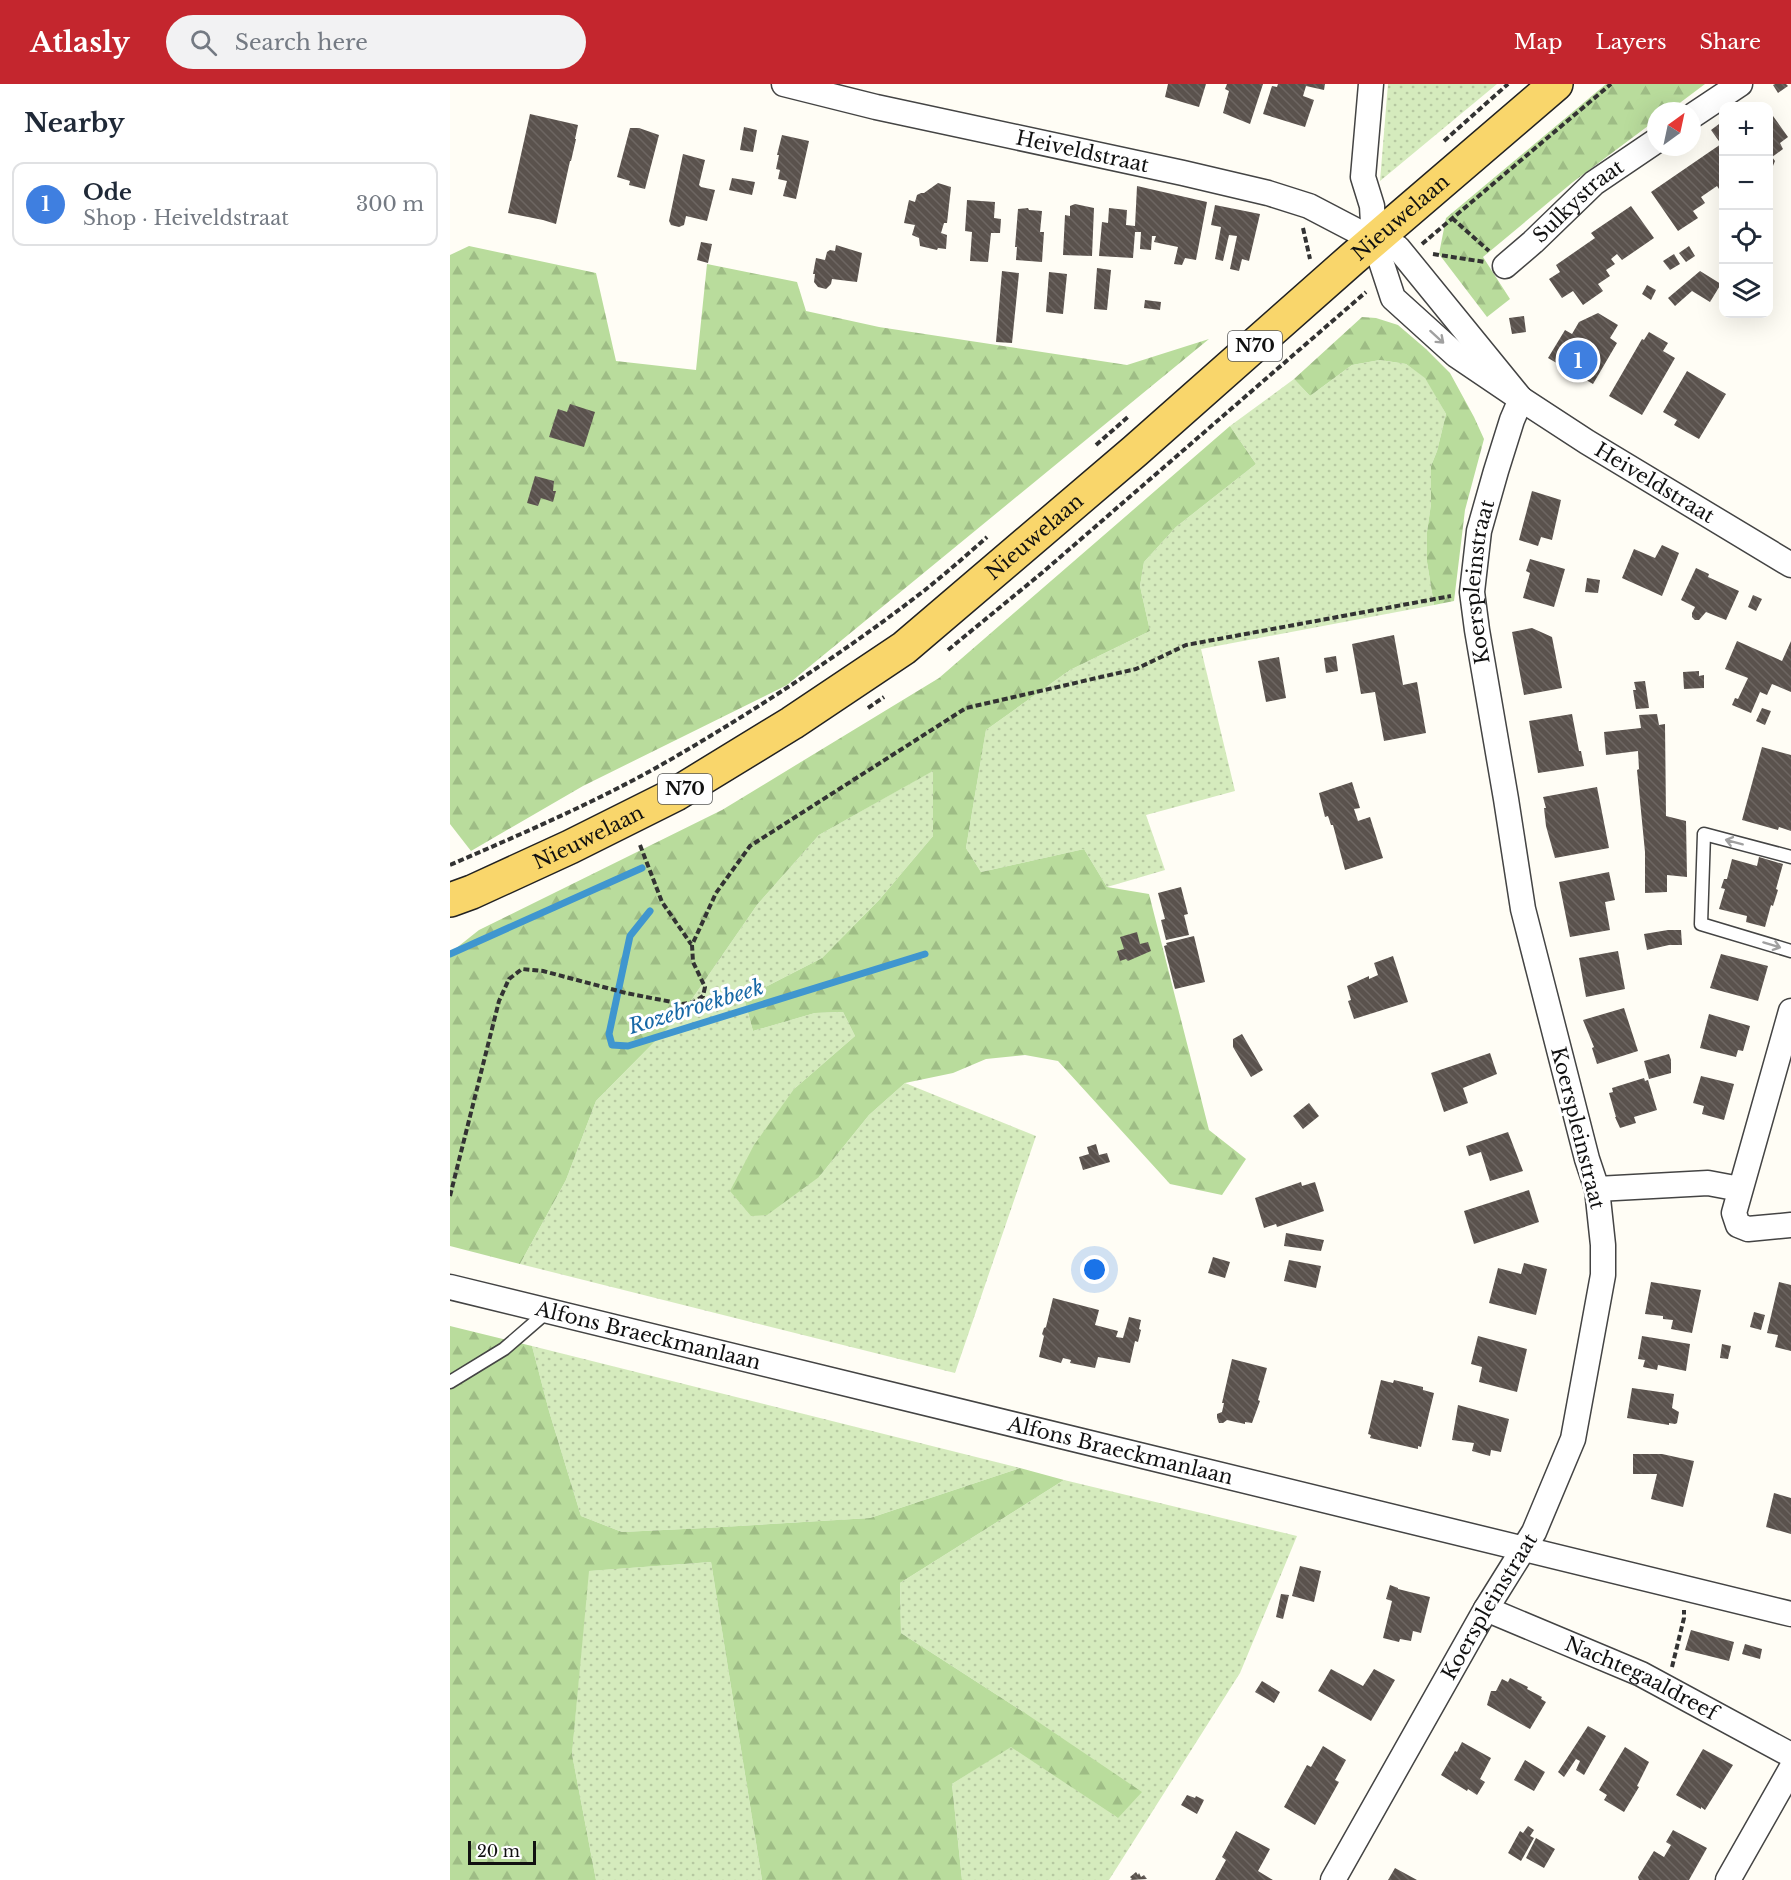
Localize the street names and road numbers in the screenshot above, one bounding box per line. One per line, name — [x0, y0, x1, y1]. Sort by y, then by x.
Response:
street label: Heiveldstraat — [1014, 125, 1152, 177]
street label: Sulkystraat — [1528, 154, 1628, 248]
street label: Nieuwelaan — [1347, 169, 1454, 265]
road number: N70 — [1228, 331, 1282, 361]
street label: Heiveldstraat — [1590, 438, 1719, 528]
street label: Nieuwelaan — [981, 488, 1088, 585]
street label: Koerspleinstraat — [1460, 496, 1499, 666]
road number: N70 — [658, 774, 712, 804]
street label: Nieuwelaan — [529, 800, 648, 874]
street label: Koerspleinstraat — [1546, 1044, 1610, 1212]
street label: Alfons Braeckmanlaan — [532, 1296, 763, 1374]
street label: Alfons Braeckmanlaan — [1004, 1411, 1236, 1490]
street label: Koerspleinstraat — [1437, 1528, 1542, 1684]
street label: Nachtegaaldreef — [1561, 1631, 1724, 1726]

